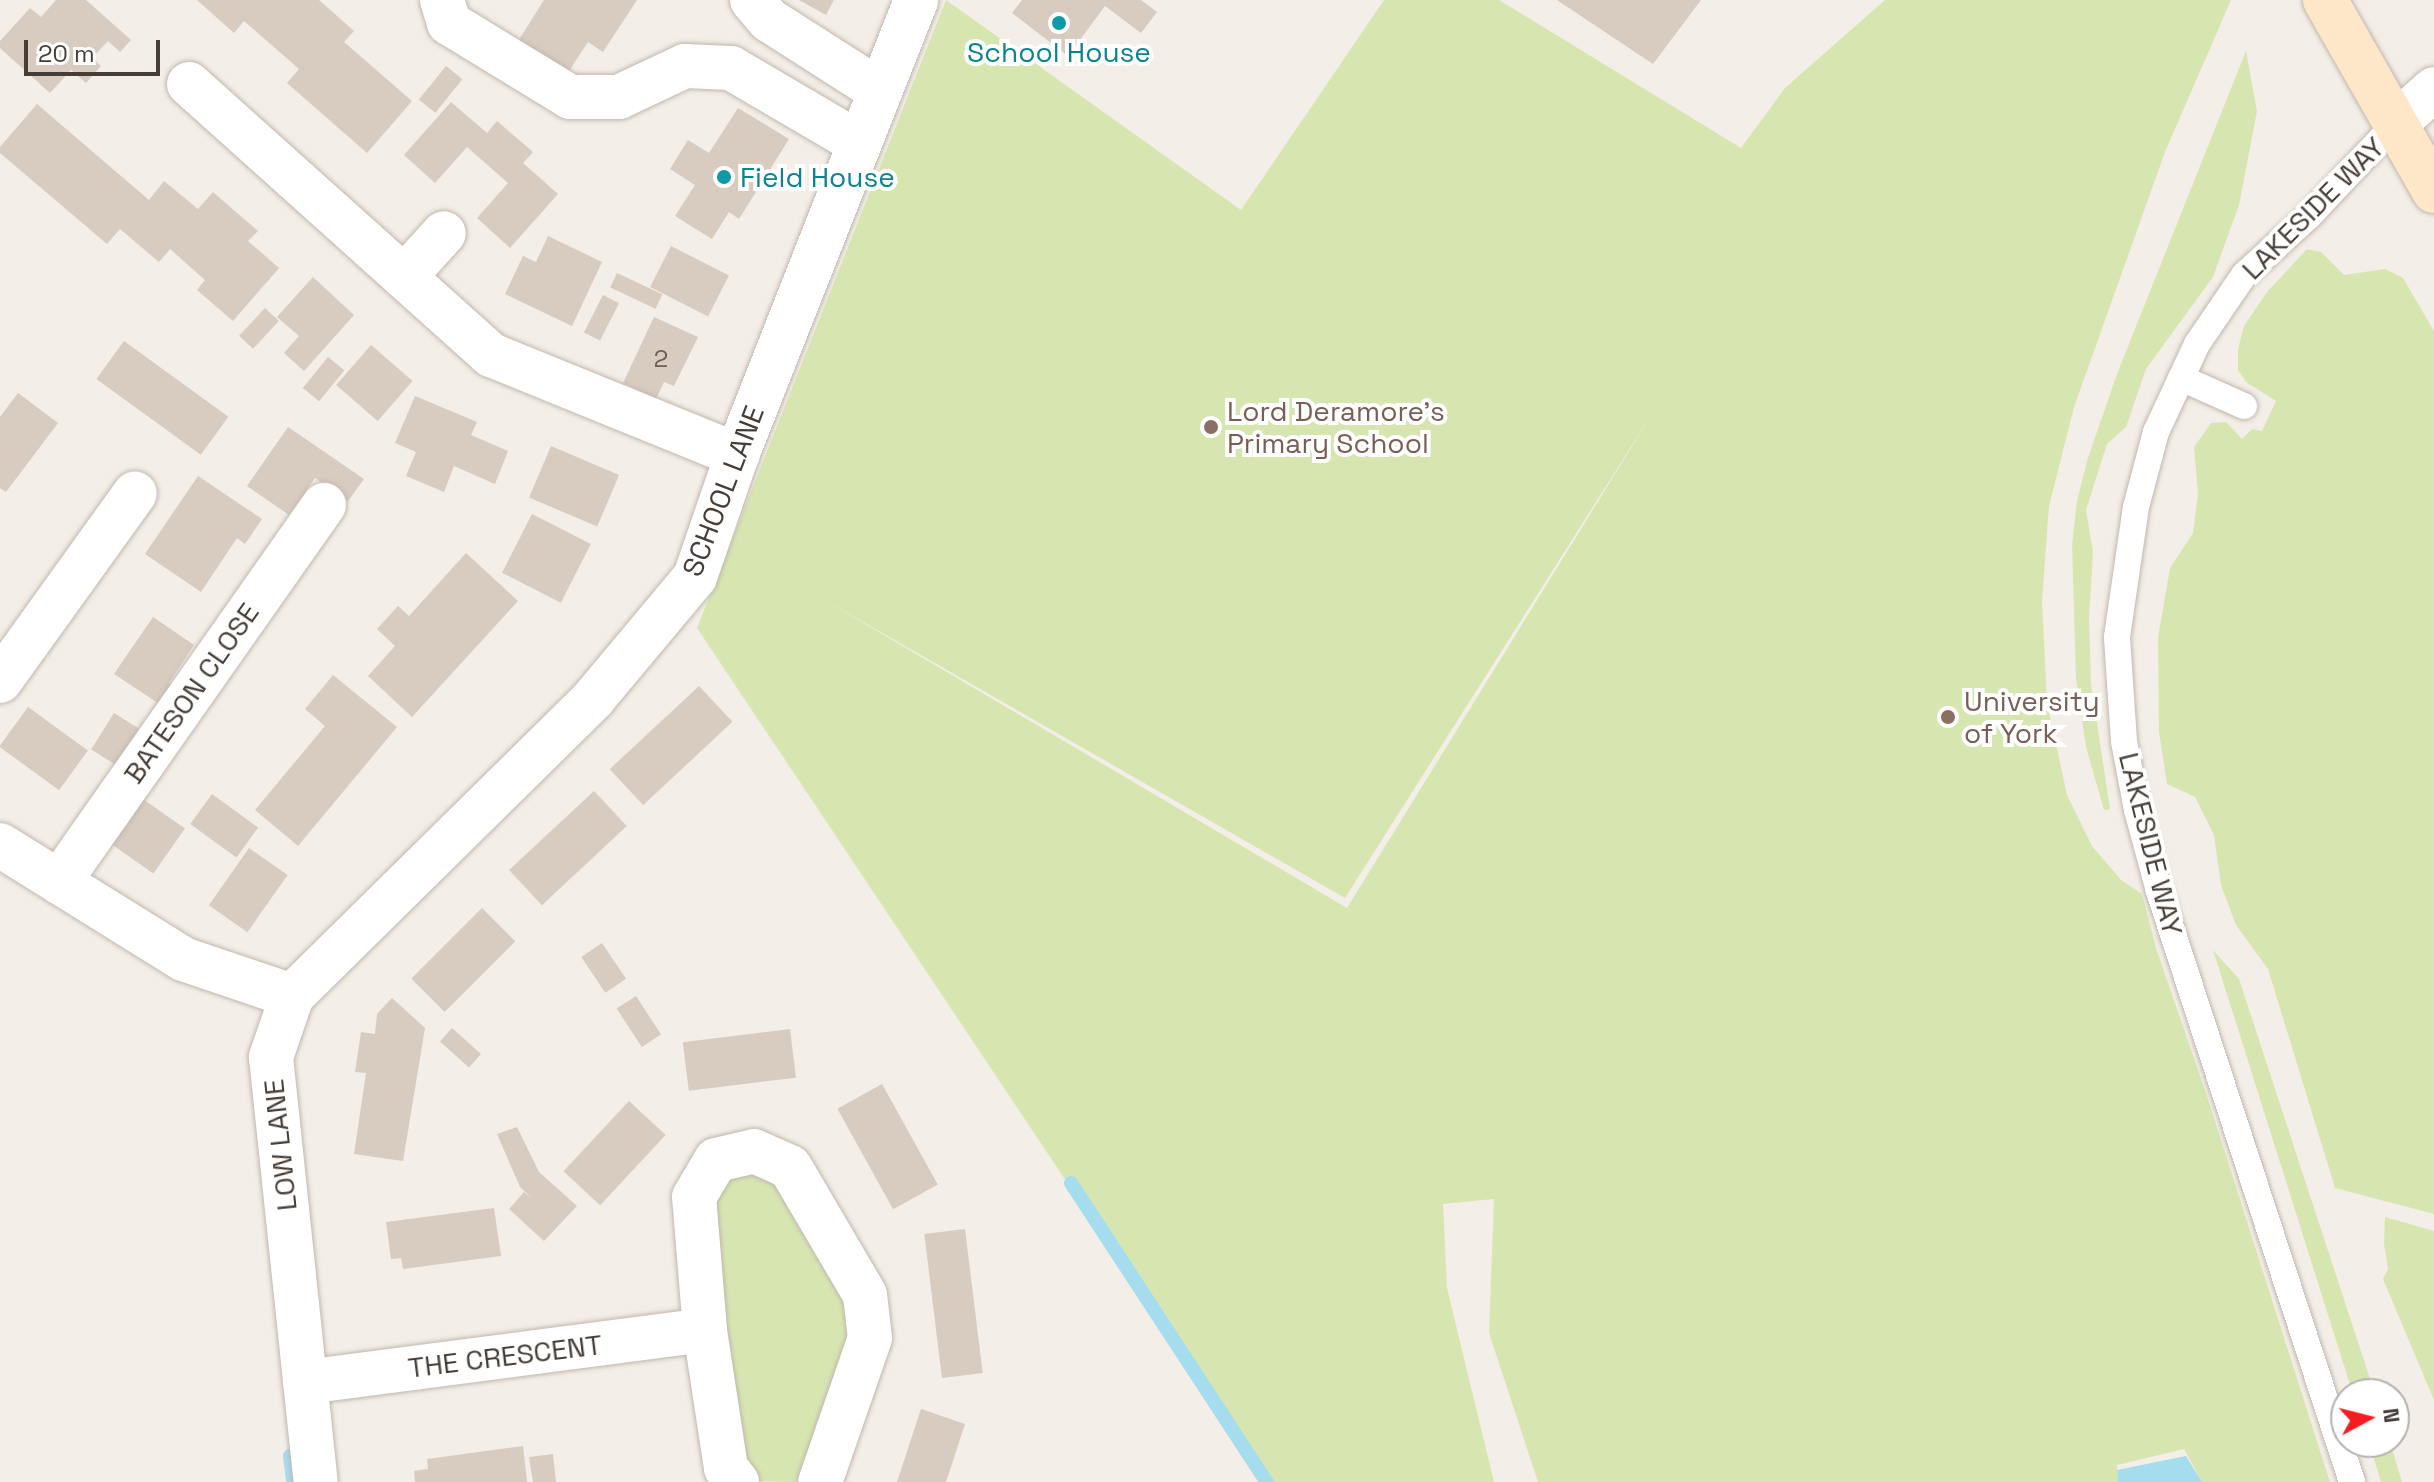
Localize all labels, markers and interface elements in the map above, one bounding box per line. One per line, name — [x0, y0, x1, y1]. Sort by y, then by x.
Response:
marker: School House — [1050, 14, 1068, 32]
scale bar — [28, 24, 164, 74]
place label: School House — [967, 35, 1151, 69]
text: 20 m — [38, 38, 95, 69]
street label: LAKESIDE WAY — [2235, 130, 2391, 286]
place label: Field House — [740, 160, 895, 194]
marker: Field House — [715, 168, 733, 186]
house number: 2 — [654, 345, 668, 373]
place label: Lord Deramore's Primary School — [1227, 394, 1445, 460]
street label: SCHOOL LANE — [675, 401, 771, 581]
marker: Lord Deramore's Primary School — [1202, 418, 1220, 436]
street label: BATESON CLOSE — [116, 596, 266, 790]
place label: University of York — [1964, 684, 2100, 750]
marker: University of York — [1939, 708, 1957, 726]
street label: LAKESIDE WAY — [2112, 749, 2190, 939]
street label: LOW LANE — [256, 1077, 304, 1213]
street label: THE CRESCENT — [406, 1327, 604, 1385]
north arrow — [2330, 1378, 2410, 1458]
text: N — [2377, 1406, 2407, 1424]

